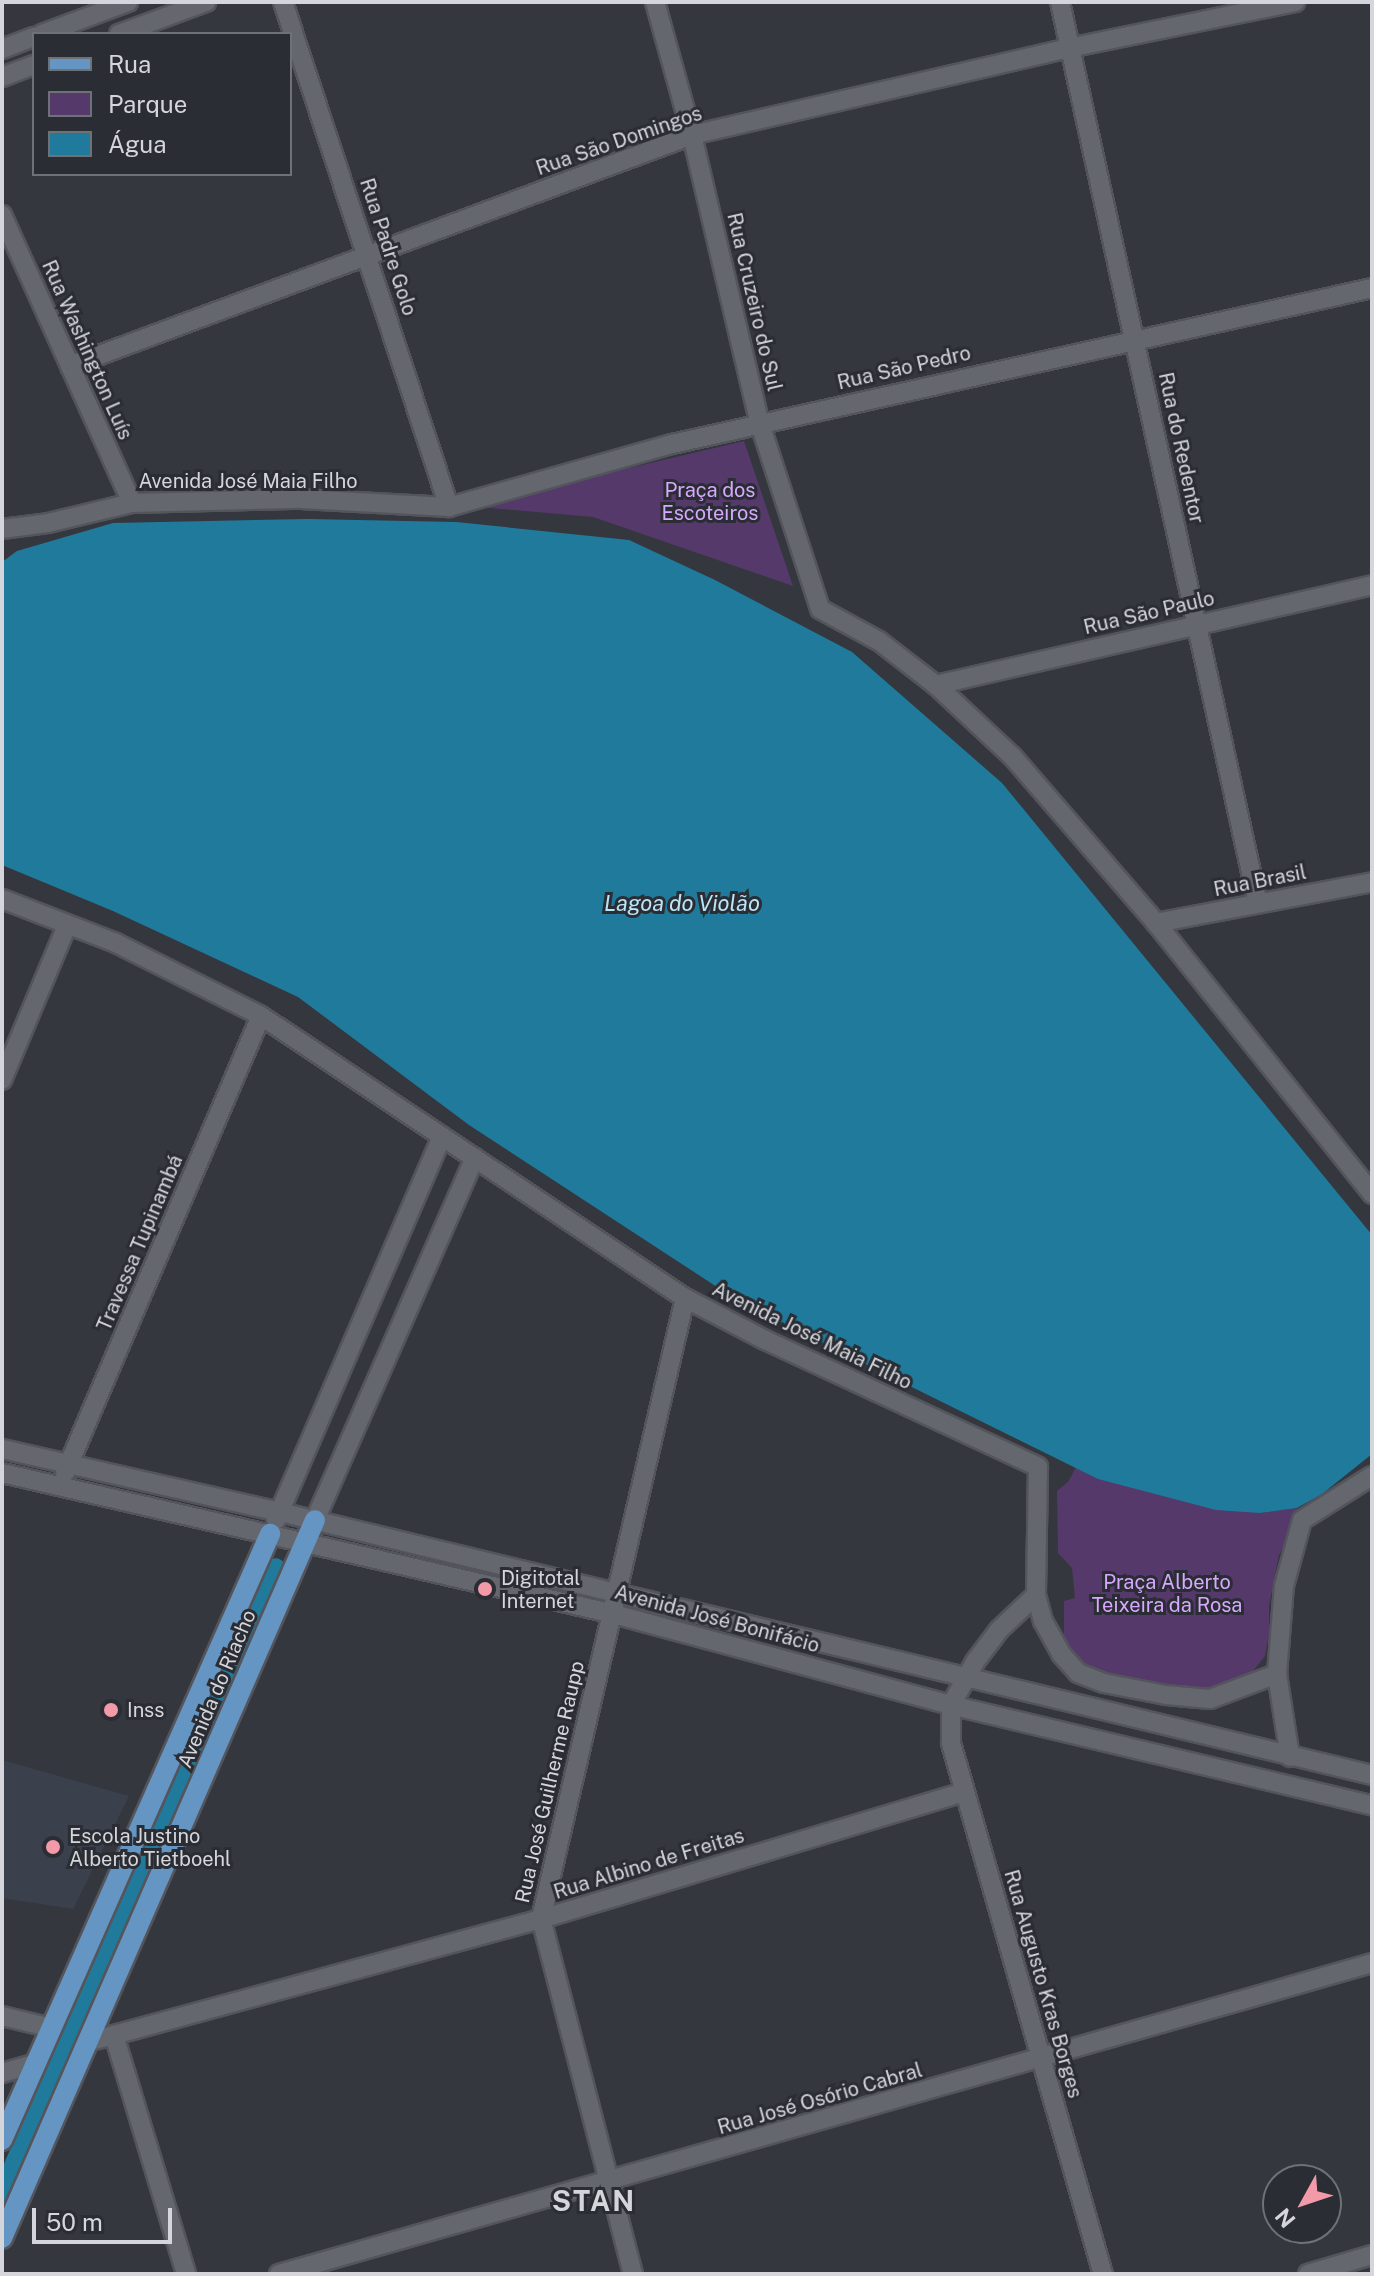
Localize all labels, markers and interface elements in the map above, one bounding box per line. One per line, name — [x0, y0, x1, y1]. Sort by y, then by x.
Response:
legend — [32, 32, 292, 176]
text: Rua — [108, 50, 151, 78]
text: Parque — [108, 90, 187, 118]
street label: Rua São Domingos — [533, 101, 705, 181]
text: Água — [108, 130, 166, 158]
street label: Rua Padre Golo — [354, 175, 422, 319]
street label: Rua Cruzeiro do Sul — [722, 210, 786, 394]
street label: Rua Washington Luís — [37, 256, 137, 444]
street label: Rua São Pedro — [835, 341, 973, 395]
street label: Rua do Redentor — [1153, 370, 1209, 526]
street label: Avenida José Maia Filho — [138, 469, 358, 493]
park label: Praça dos Escoteiros — [662, 479, 758, 526]
street label: Rua São Paulo — [1081, 586, 1217, 640]
street label: Rua Brasil — [1212, 860, 1308, 902]
water label: Lagoa do Violão — [604, 891, 760, 917]
street label: Travessa Tupinambá — [92, 1151, 188, 1335]
street label: Avenida José Maia Filho — [708, 1277, 916, 1395]
place label: Digitotal Internet — [501, 1566, 580, 1613]
park label: Praça Alberto Teixeira da Rosa — [1092, 1570, 1242, 1617]
marker: Digitotal Internet — [476, 1580, 494, 1598]
street label: Avenida José Bonifácio — [612, 1580, 822, 1658]
street label: Avenida do Riacho — [173, 1606, 261, 1772]
street label: Rua José Guilherme Raupp — [510, 1659, 590, 1905]
place label: Inss — [127, 1698, 164, 1722]
marker: Inss — [102, 1701, 120, 1719]
place label: Escola Justino Alberto Tietboehl — [69, 1824, 231, 1871]
street label: Rua Albino de Freitas — [551, 1824, 747, 1904]
marker: Escola Justino Alberto Tietboehl — [44, 1838, 62, 1856]
street label: Rua Augusto Kras Borges — [999, 1867, 1087, 2101]
street label: Rua José Osório Cabral — [715, 2058, 925, 2140]
north arrow — [1262, 2164, 1342, 2244]
district label: STAN — [552, 2184, 636, 2218]
scale bar — [36, 2192, 176, 2242]
text: N — [1270, 2203, 1301, 2233]
text: 50 m — [46, 2208, 103, 2236]

